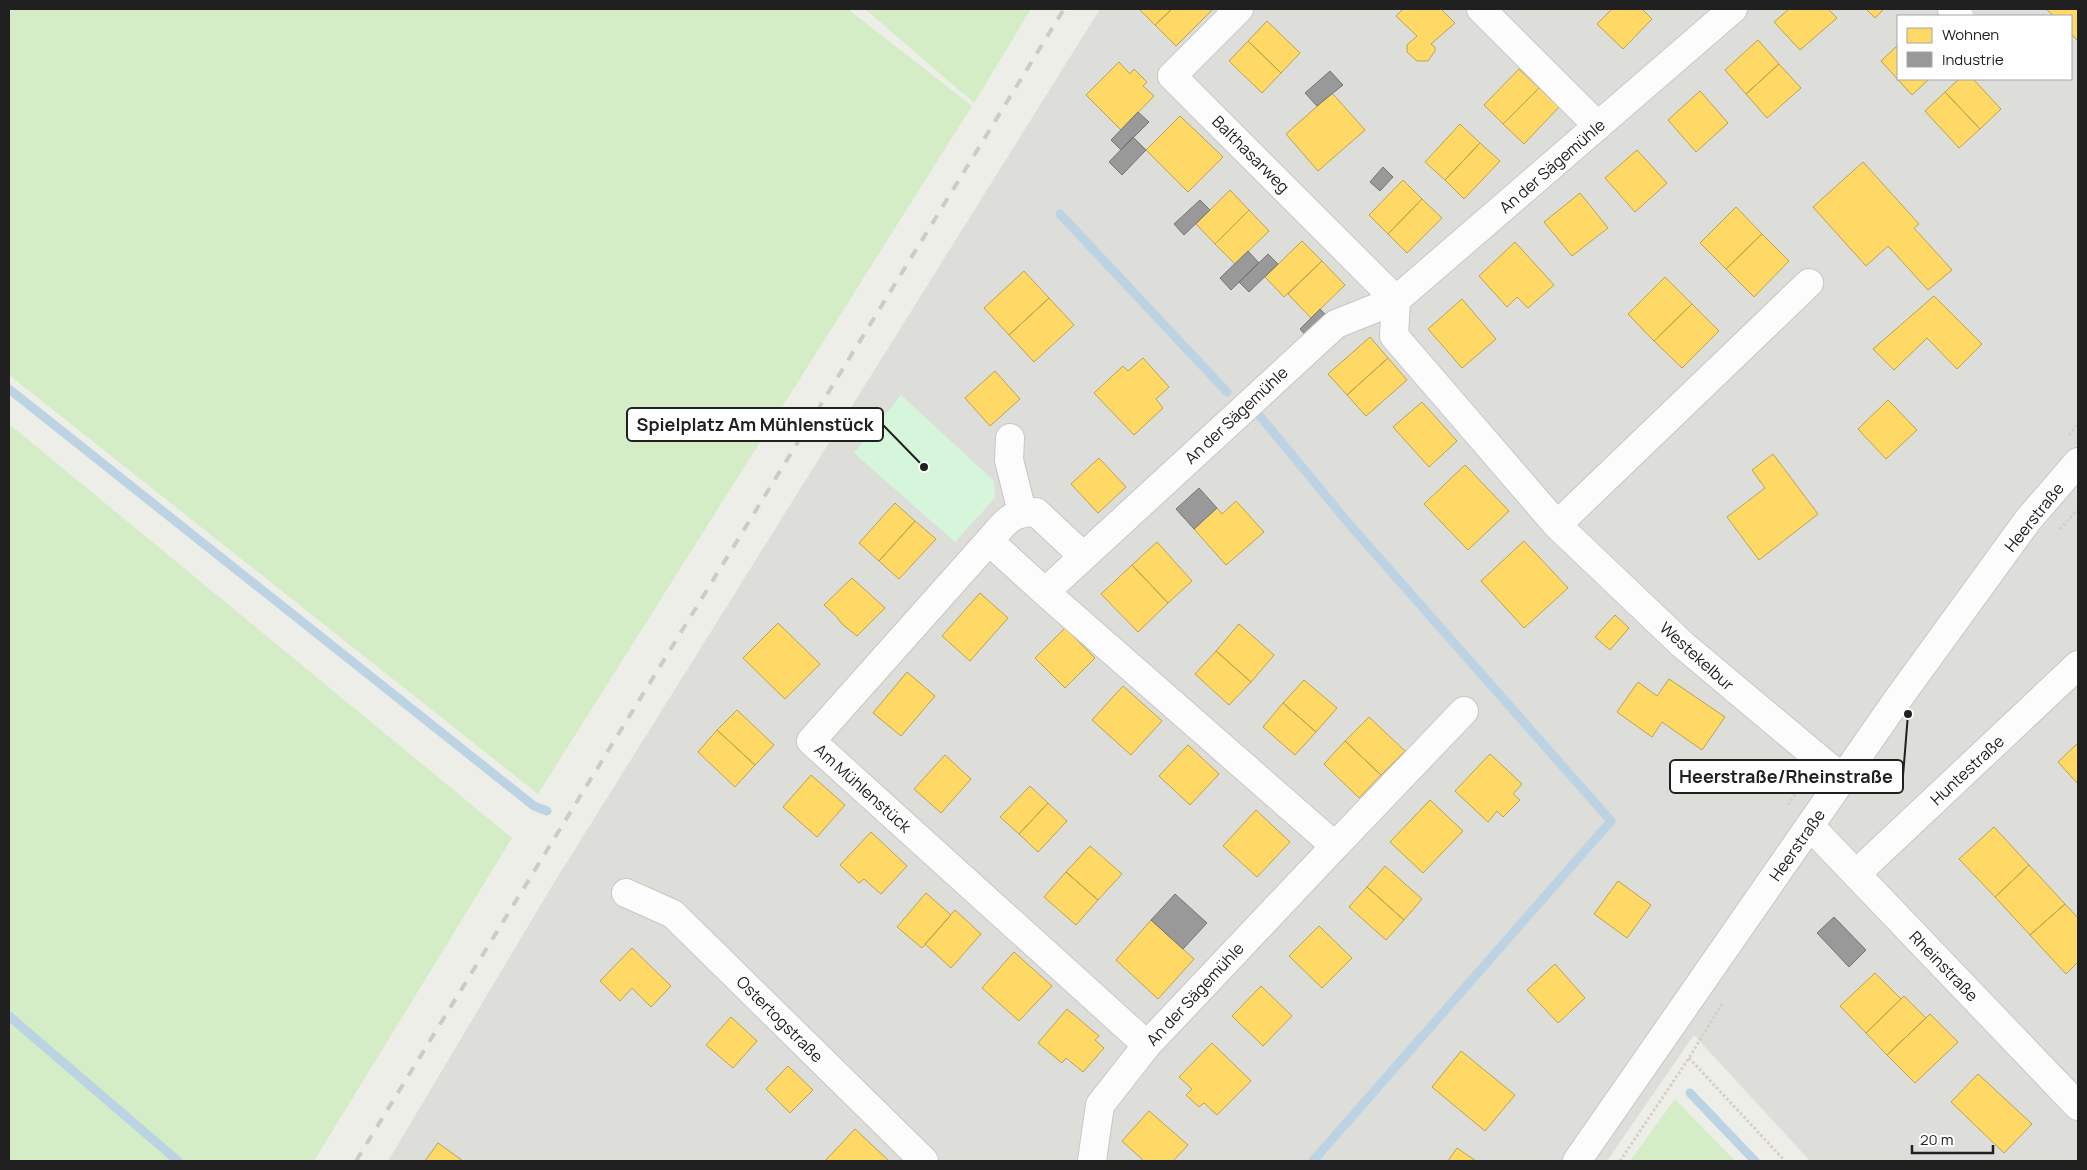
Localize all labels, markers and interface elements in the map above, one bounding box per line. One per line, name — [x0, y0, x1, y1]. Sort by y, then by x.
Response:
legend — [1897, 15, 2072, 80]
text: Wohnen — [1942, 24, 1999, 45]
text: Industrie — [1942, 49, 2004, 70]
street label: Balthasarweg — [1207, 110, 1295, 198]
street label: An der Sägemühle — [1494, 114, 1610, 218]
street label: An der Sägemühle — [1180, 361, 1292, 469]
callout: Spielplatz Am Mühlenstück — [627, 408, 883, 441]
text: Spielplatz Am Mühlenstück — [637, 412, 875, 436]
street label: Heerstraße — [1999, 478, 2069, 556]
street label: Westekelbur — [1655, 617, 1739, 695]
street label: Huntestraße — [1925, 730, 2009, 810]
street label: Am Mühlenstück — [810, 739, 917, 838]
callout: Heerstraße/Rheinstraße — [1670, 760, 1903, 793]
text: Heerstraße/Rheinstraße — [1679, 764, 1893, 788]
street label: Heerstraße — [1764, 805, 1830, 885]
street label: Rheinstraße — [1905, 926, 1983, 1006]
street label: An der Sägemühle — [1141, 938, 1249, 1050]
street label: Ostertogstraße — [732, 971, 828, 1067]
scale bar — [1912, 1122, 1993, 1154]
text: 20 m — [1920, 1129, 1953, 1150]

